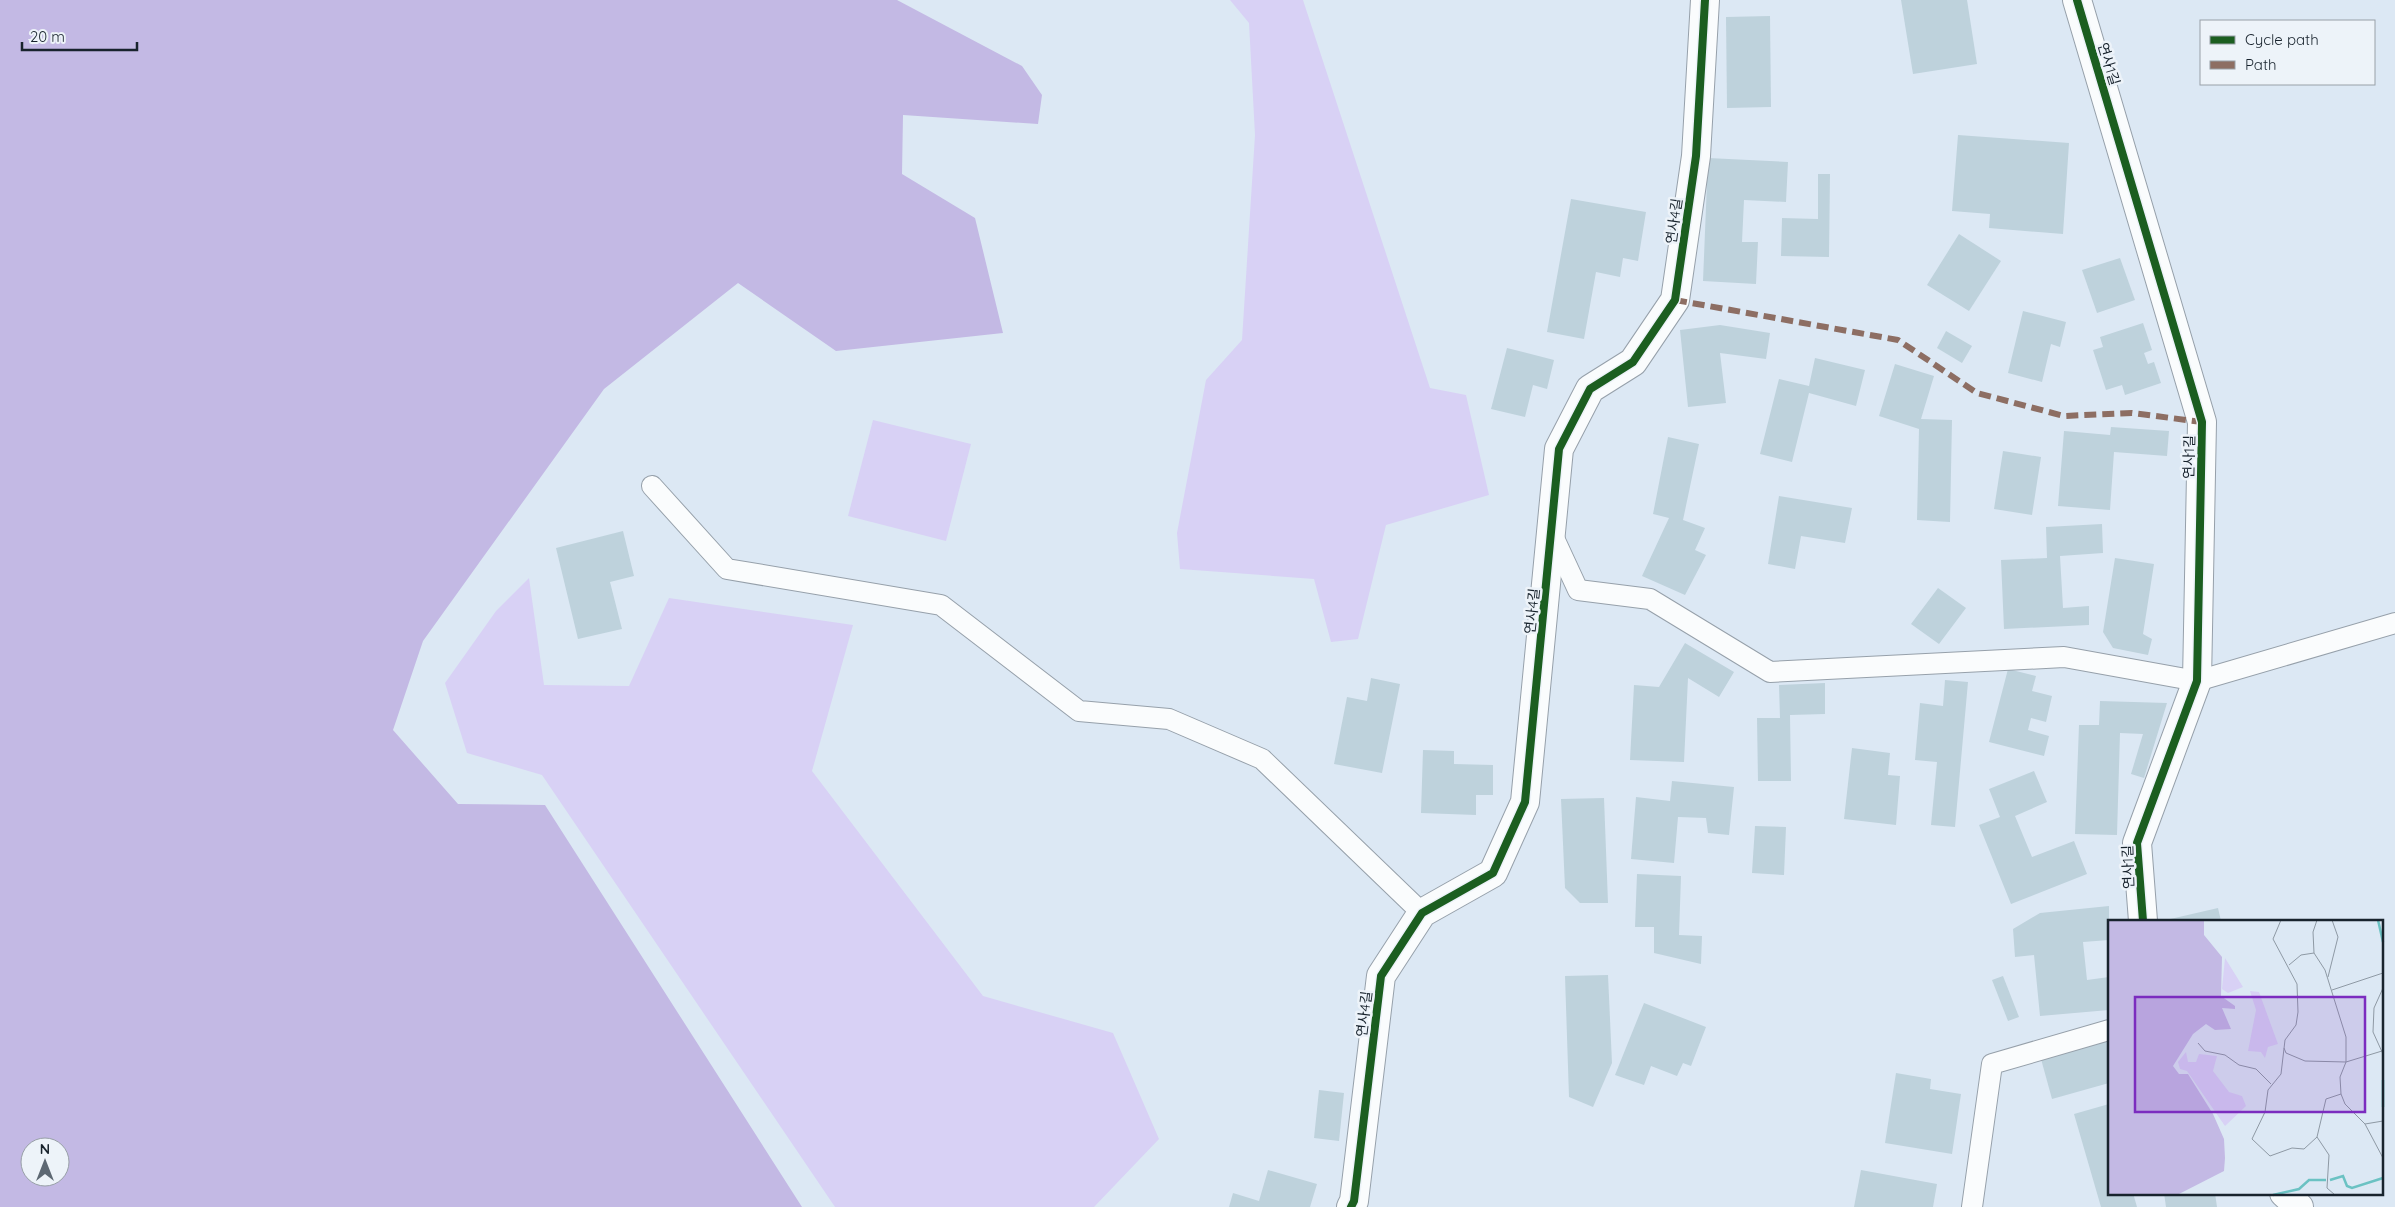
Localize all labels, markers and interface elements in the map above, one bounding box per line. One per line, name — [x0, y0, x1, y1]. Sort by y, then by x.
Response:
scale bar — [22, 20, 138, 52]
legend — [2200, 20, 2375, 85]
text: 20 m — [30, 27, 65, 46]
text: Cycle path — [2245, 30, 2319, 49]
street label: 연사1길 — [2094, 40, 2124, 88]
text: Path — [2245, 55, 2277, 74]
street label: 연사4길 — [1662, 197, 1686, 245]
street label: 연사1길 — [2180, 435, 2198, 479]
street label: 연사4길 — [1521, 587, 1543, 635]
street label: 연사1길 — [2118, 845, 2138, 889]
inset map — [2108, 920, 2382, 1194]
street label: 연사4길 — [1352, 990, 1376, 1038]
north arrow — [20, 1137, 70, 1187]
text: N — [40, 1140, 50, 1158]

